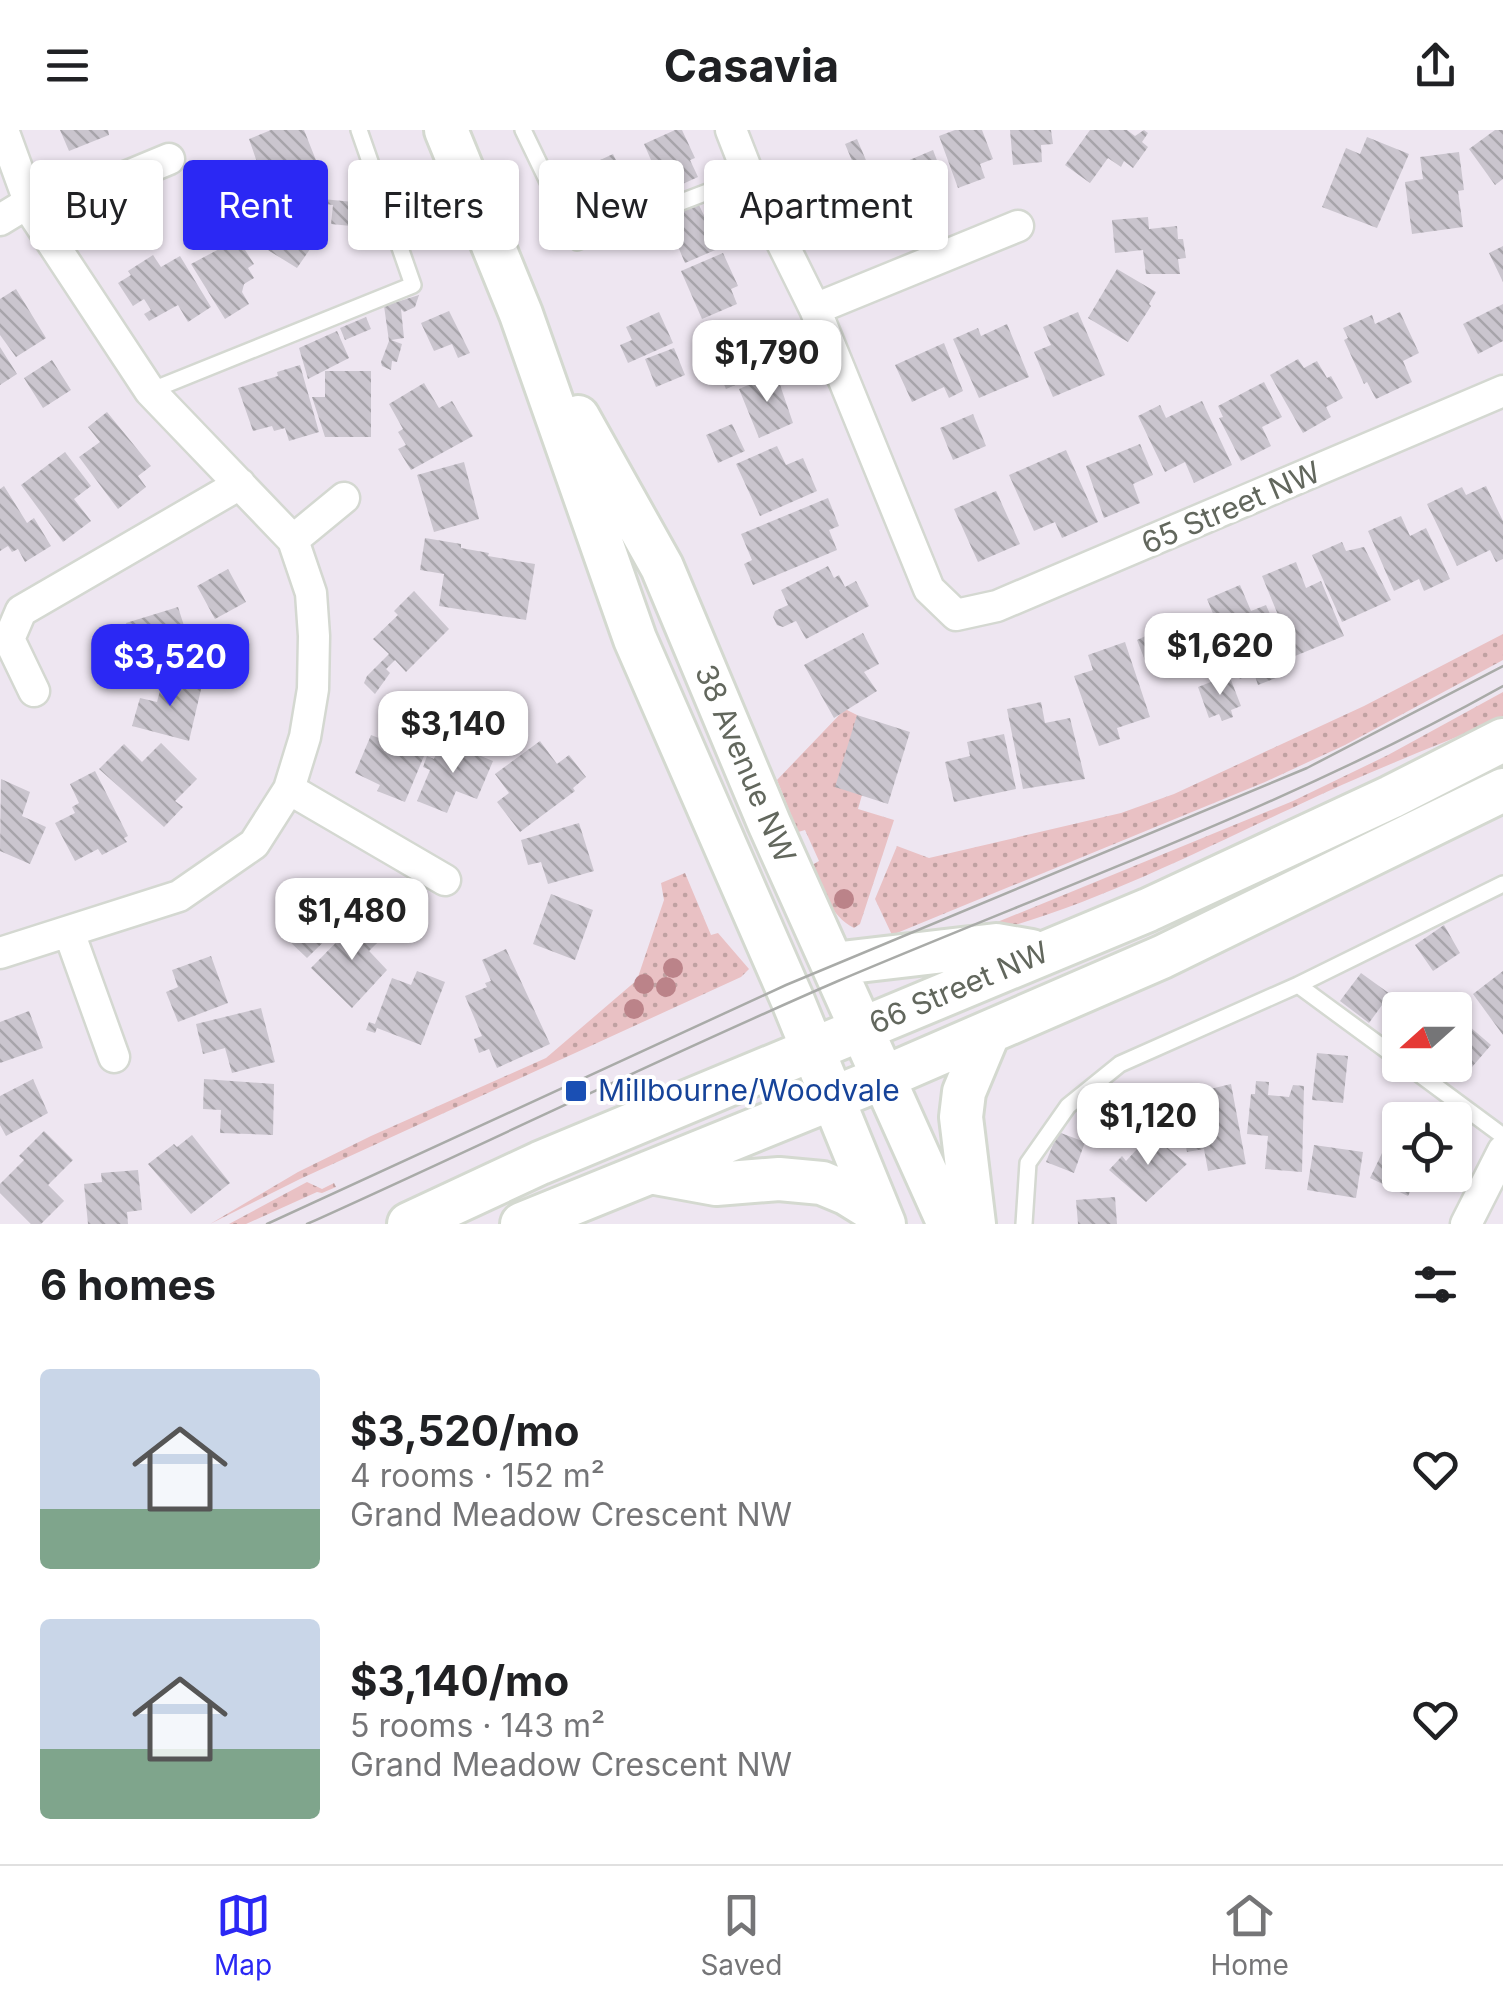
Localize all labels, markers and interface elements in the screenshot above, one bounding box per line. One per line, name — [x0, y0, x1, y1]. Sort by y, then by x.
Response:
icon: menu — [40, 38, 95, 93]
text: Casavia — [664, 38, 839, 93]
icon: share — [1408, 38, 1463, 93]
chip: Buy — [30, 160, 163, 250]
chip: Rent — [183, 160, 328, 250]
chip: Filters — [348, 160, 519, 250]
chip: New — [539, 160, 684, 250]
chip: Apartment — [704, 160, 948, 250]
pin: $1,790 — [686, 320, 848, 405]
text: $1,790 — [714, 333, 820, 372]
street label: 65 Street NW — [1136, 453, 1325, 561]
pin: $1,620 — [1139, 613, 1301, 698]
pin: $3,520 — [89, 624, 251, 709]
text: $1,620 — [1166, 626, 1274, 665]
text: $3,520 — [113, 637, 227, 676]
street label: 38 Avenue NW — [688, 659, 804, 868]
pin: $3,140 — [372, 691, 534, 776]
text: $3,140 — [400, 704, 506, 743]
pin: $1,480 — [271, 878, 433, 963]
text: $1,480 — [297, 891, 407, 930]
street label: 66 Street NW — [864, 933, 1054, 1041]
north arrow — [1382, 992, 1472, 1082]
map controls — [1382, 992, 1472, 1192]
place label: Millbourne/Woodvale — [598, 1072, 900, 1108]
marker: Millbourne/Woodvale — [563, 1078, 589, 1104]
pin: $1,120 — [1067, 1083, 1229, 1168]
text: $1,120 — [1099, 1096, 1197, 1135]
button: locate — [1382, 1102, 1472, 1192]
icon: filters — [1408, 1257, 1463, 1312]
text: 6 homes — [40, 1259, 216, 1310]
text: $3,520/mo — [350, 1405, 580, 1456]
icon: home — [120, 1409, 240, 1529]
icon: heart — [1408, 1442, 1463, 1497]
text: 4 rooms · 152 m² — [350, 1456, 605, 1495]
text: Grand Meadow Crescent NW — [350, 1495, 792, 1534]
text: $3,140/mo — [350, 1655, 569, 1706]
icon: home — [120, 1659, 240, 1779]
icon: heart — [1408, 1692, 1463, 1747]
text: 5 rooms · 143 m² — [350, 1706, 605, 1745]
text: Grand Meadow Crescent NW — [350, 1745, 792, 1784]
tab: Map — [214, 1888, 272, 1982]
tab: Saved — [700, 1888, 782, 1982]
tab: Home — [1210, 1888, 1289, 1982]

